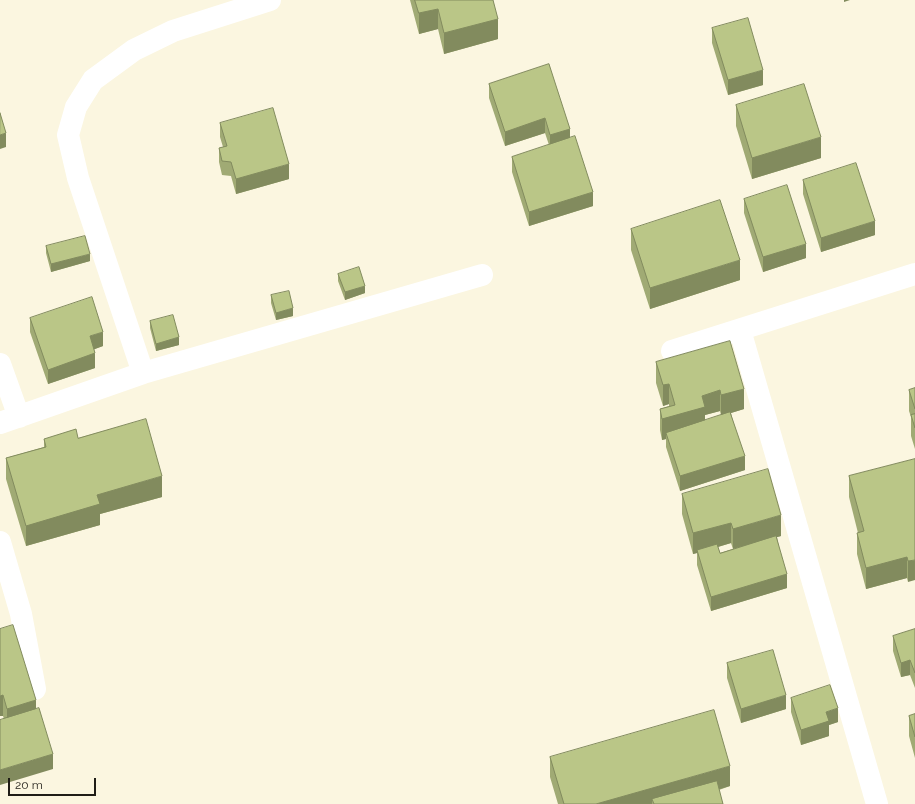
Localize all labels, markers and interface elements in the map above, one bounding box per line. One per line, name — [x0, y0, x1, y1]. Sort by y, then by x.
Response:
scale bar — [10, 770, 98, 796]
text: 20 m — [15, 778, 43, 792]

